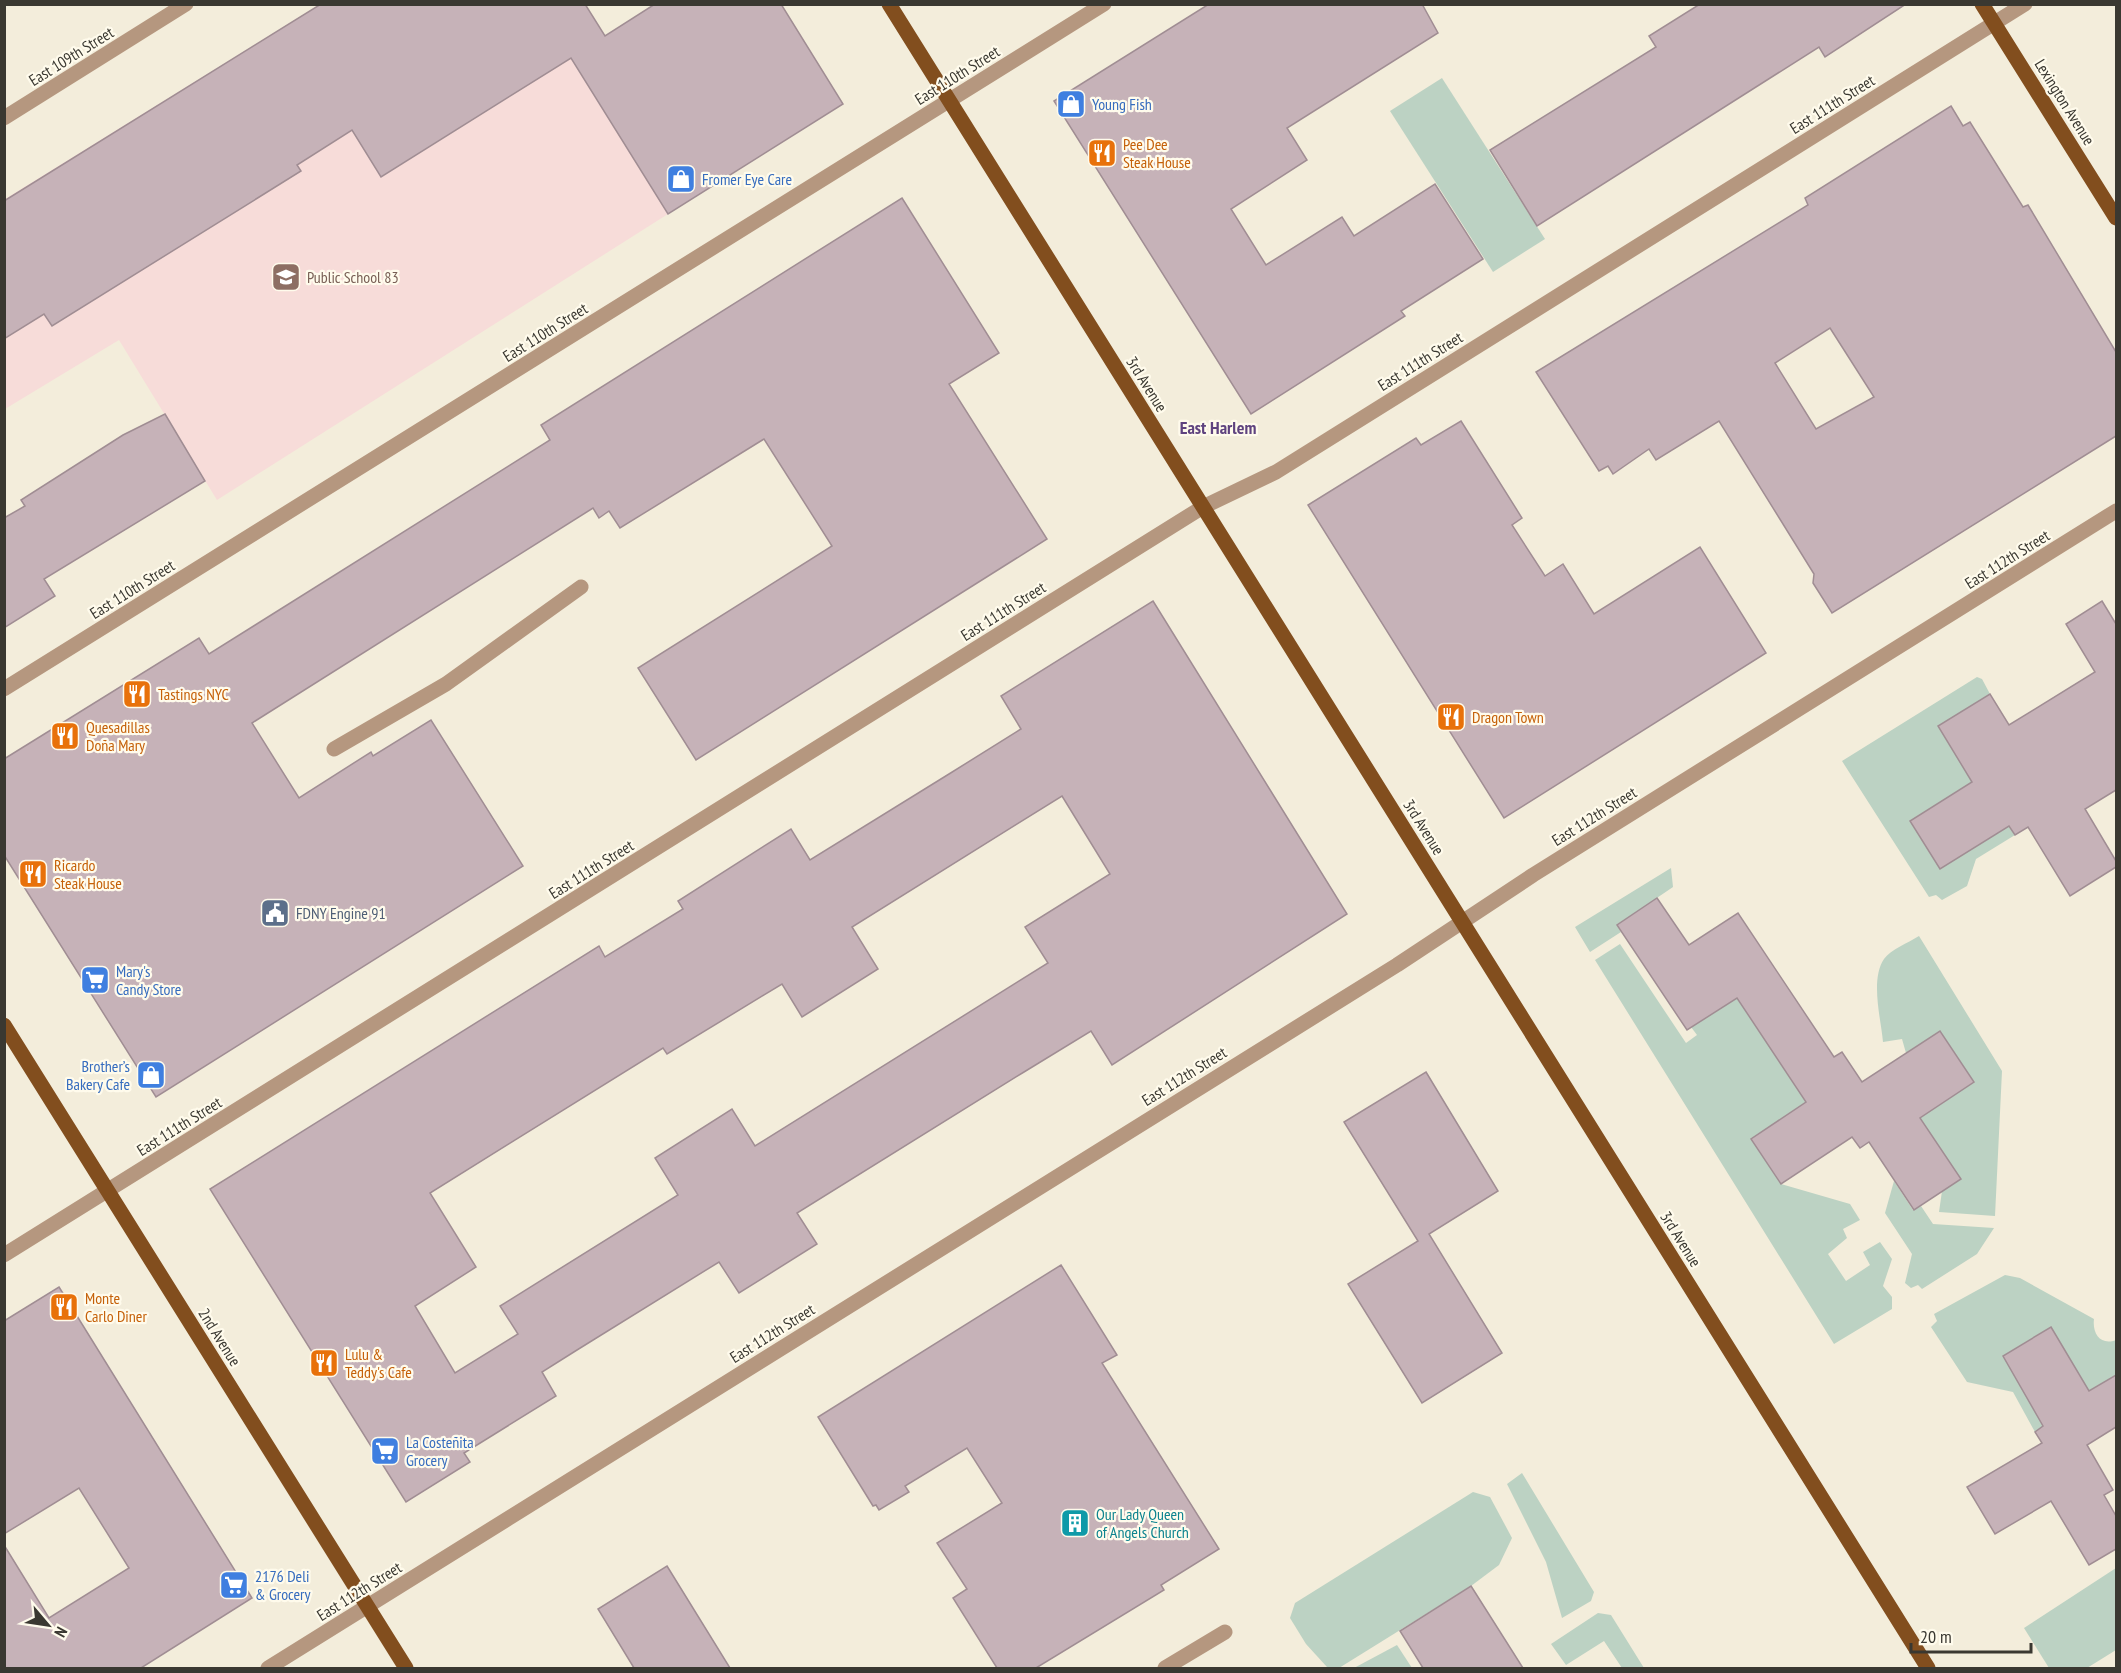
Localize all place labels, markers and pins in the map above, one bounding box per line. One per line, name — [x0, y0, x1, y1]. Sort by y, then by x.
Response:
shop icon: Young Fish — [1055, 88, 1087, 120]
place label: Young Fish — [1092, 94, 1152, 114]
place label: Pee Dee Steak House — [1123, 134, 1191, 172]
restaurant icon: Pee Dee Steak House — [1086, 137, 1118, 169]
shop icon: Fromer Eye Care — [665, 163, 697, 195]
place label: Fromer Eye Care — [702, 169, 792, 189]
school or university icon: Public School 83 — [270, 261, 302, 293]
place label: Public School 83 — [307, 267, 399, 287]
restaurant icon: Tastings NYC — [121, 678, 153, 710]
place label: Tastings NYC — [158, 684, 229, 704]
restaurant icon: Dragon Town — [1435, 701, 1467, 733]
place label: Dragon Town — [1472, 707, 1544, 727]
place label: Quesadillas Doña Mary — [86, 717, 150, 755]
restaurant icon: Quesadillas Doña Mary — [49, 720, 81, 752]
place label: Ricardo Steak House — [54, 855, 122, 893]
restaurant icon: Ricardo Steak House — [17, 858, 49, 890]
public building icon: FDNY Engine 91 — [259, 897, 291, 929]
place label: FDNY Engine 91 — [296, 903, 386, 923]
place label: Mary's Candy Store — [116, 961, 181, 999]
supermarket icon: Mary's Candy Store — [79, 964, 111, 996]
place label: Brother’s Bakery Cafe — [66, 1056, 130, 1094]
shop icon: Brother’s Bakery Cafe — [135, 1059, 167, 1091]
place label: Monte Carlo Diner — [85, 1288, 147, 1326]
restaurant icon: Monte Carlo Diner — [48, 1291, 80, 1323]
place label: Lulu & Teddy's Cafe — [345, 1344, 412, 1382]
restaurant icon: Lulu & Teddy's Cafe — [308, 1347, 340, 1379]
place label: La Costeñita Grocery — [406, 1432, 474, 1470]
supermarket icon: La Costeñita Grocery — [369, 1435, 401, 1467]
place label: Our Lady Queen of Angels Church — [1096, 1504, 1189, 1542]
building icon: Our Lady Queen of Angels Church — [1059, 1507, 1091, 1539]
place label: 2176 Deli & Grocery — [255, 1566, 311, 1604]
supermarket icon: 2176 Deli & Grocery — [218, 1569, 250, 1601]

